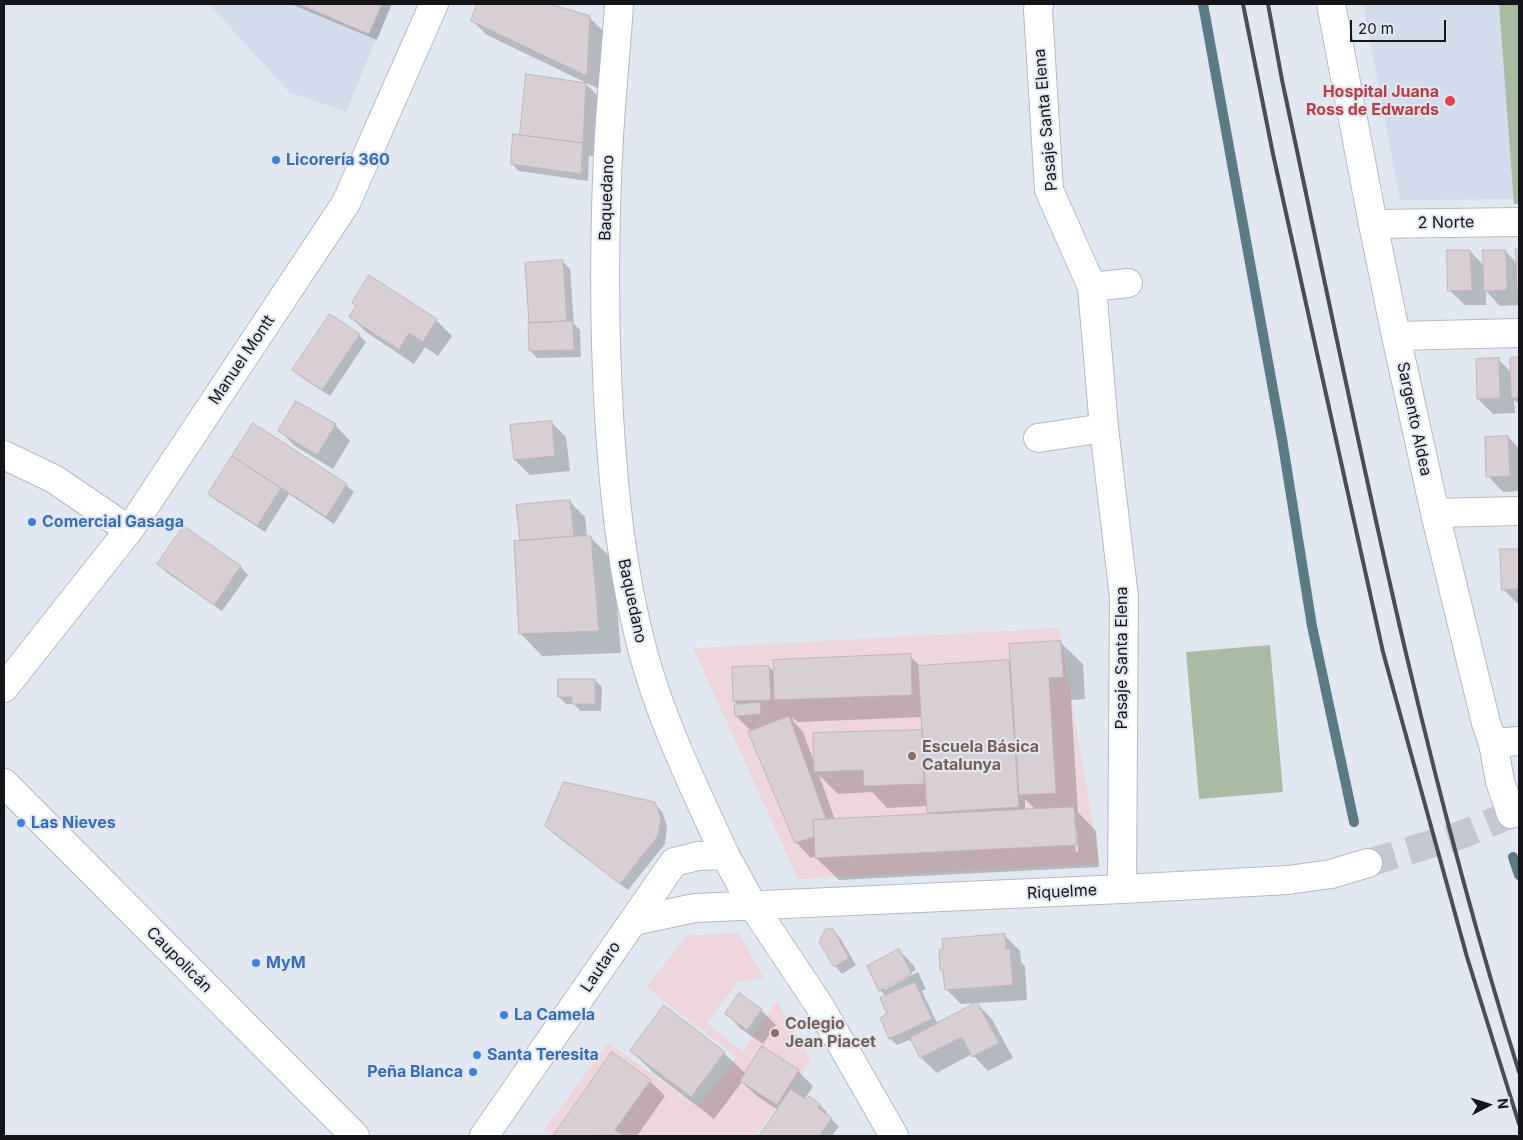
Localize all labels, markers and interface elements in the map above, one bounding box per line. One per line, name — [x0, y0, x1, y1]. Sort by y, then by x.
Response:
scale bar — [1353, 10, 1449, 42]
text: 20 m — [1358, 19, 1394, 38]
street label: Pasaje Santa Elena — [1030, 48, 1062, 192]
place label: Hospital Juana Ross de Edwards — [1306, 82, 1439, 120]
marker: Hospital Juana Ross de Edwards — [1443, 94, 1457, 108]
place label: Licorería 360 — [286, 150, 390, 170]
marker: Licorería 360 — [270, 154, 282, 166]
street label: Baquedano — [596, 155, 618, 241]
street label: 2 Norte — [1418, 213, 1474, 233]
street label: Manuel Montt — [205, 312, 279, 408]
street label: Sargento Aldea — [1393, 360, 1435, 478]
place label: Comercial Gasaga — [42, 512, 184, 532]
marker: Comercial Gasaga — [26, 516, 38, 528]
street label: Baquedano — [614, 557, 650, 645]
street label: Pasaje Santa Elena — [1112, 586, 1132, 730]
place label: Escuela Básica Catalunya — [922, 737, 1039, 775]
marker: Escuela Básica Catalunya — [906, 750, 918, 762]
place label: Las Nieves — [31, 813, 116, 833]
marker: Las Nieves — [15, 817, 27, 829]
street label: Riquelme — [1027, 881, 1097, 903]
street label: Caupolicán — [142, 923, 216, 997]
street label: Lautaro — [577, 938, 625, 996]
place label: MyM — [266, 953, 306, 973]
marker: MyM — [250, 957, 262, 969]
place label: La Camela — [514, 1005, 595, 1025]
marker: La Camela — [498, 1009, 510, 1021]
place label: Colegio Jean Piacet — [785, 1014, 876, 1052]
marker: Colegio Jean Piacet — [769, 1027, 781, 1039]
place label: Santa Teresita — [487, 1045, 599, 1065]
marker: Santa Teresita — [471, 1049, 483, 1061]
place label: Peña Blanca — [367, 1062, 463, 1082]
marker: Peña Blanca — [467, 1066, 479, 1078]
north arrow — [1463, 1080, 1513, 1130]
text: N — [1495, 1098, 1512, 1110]

